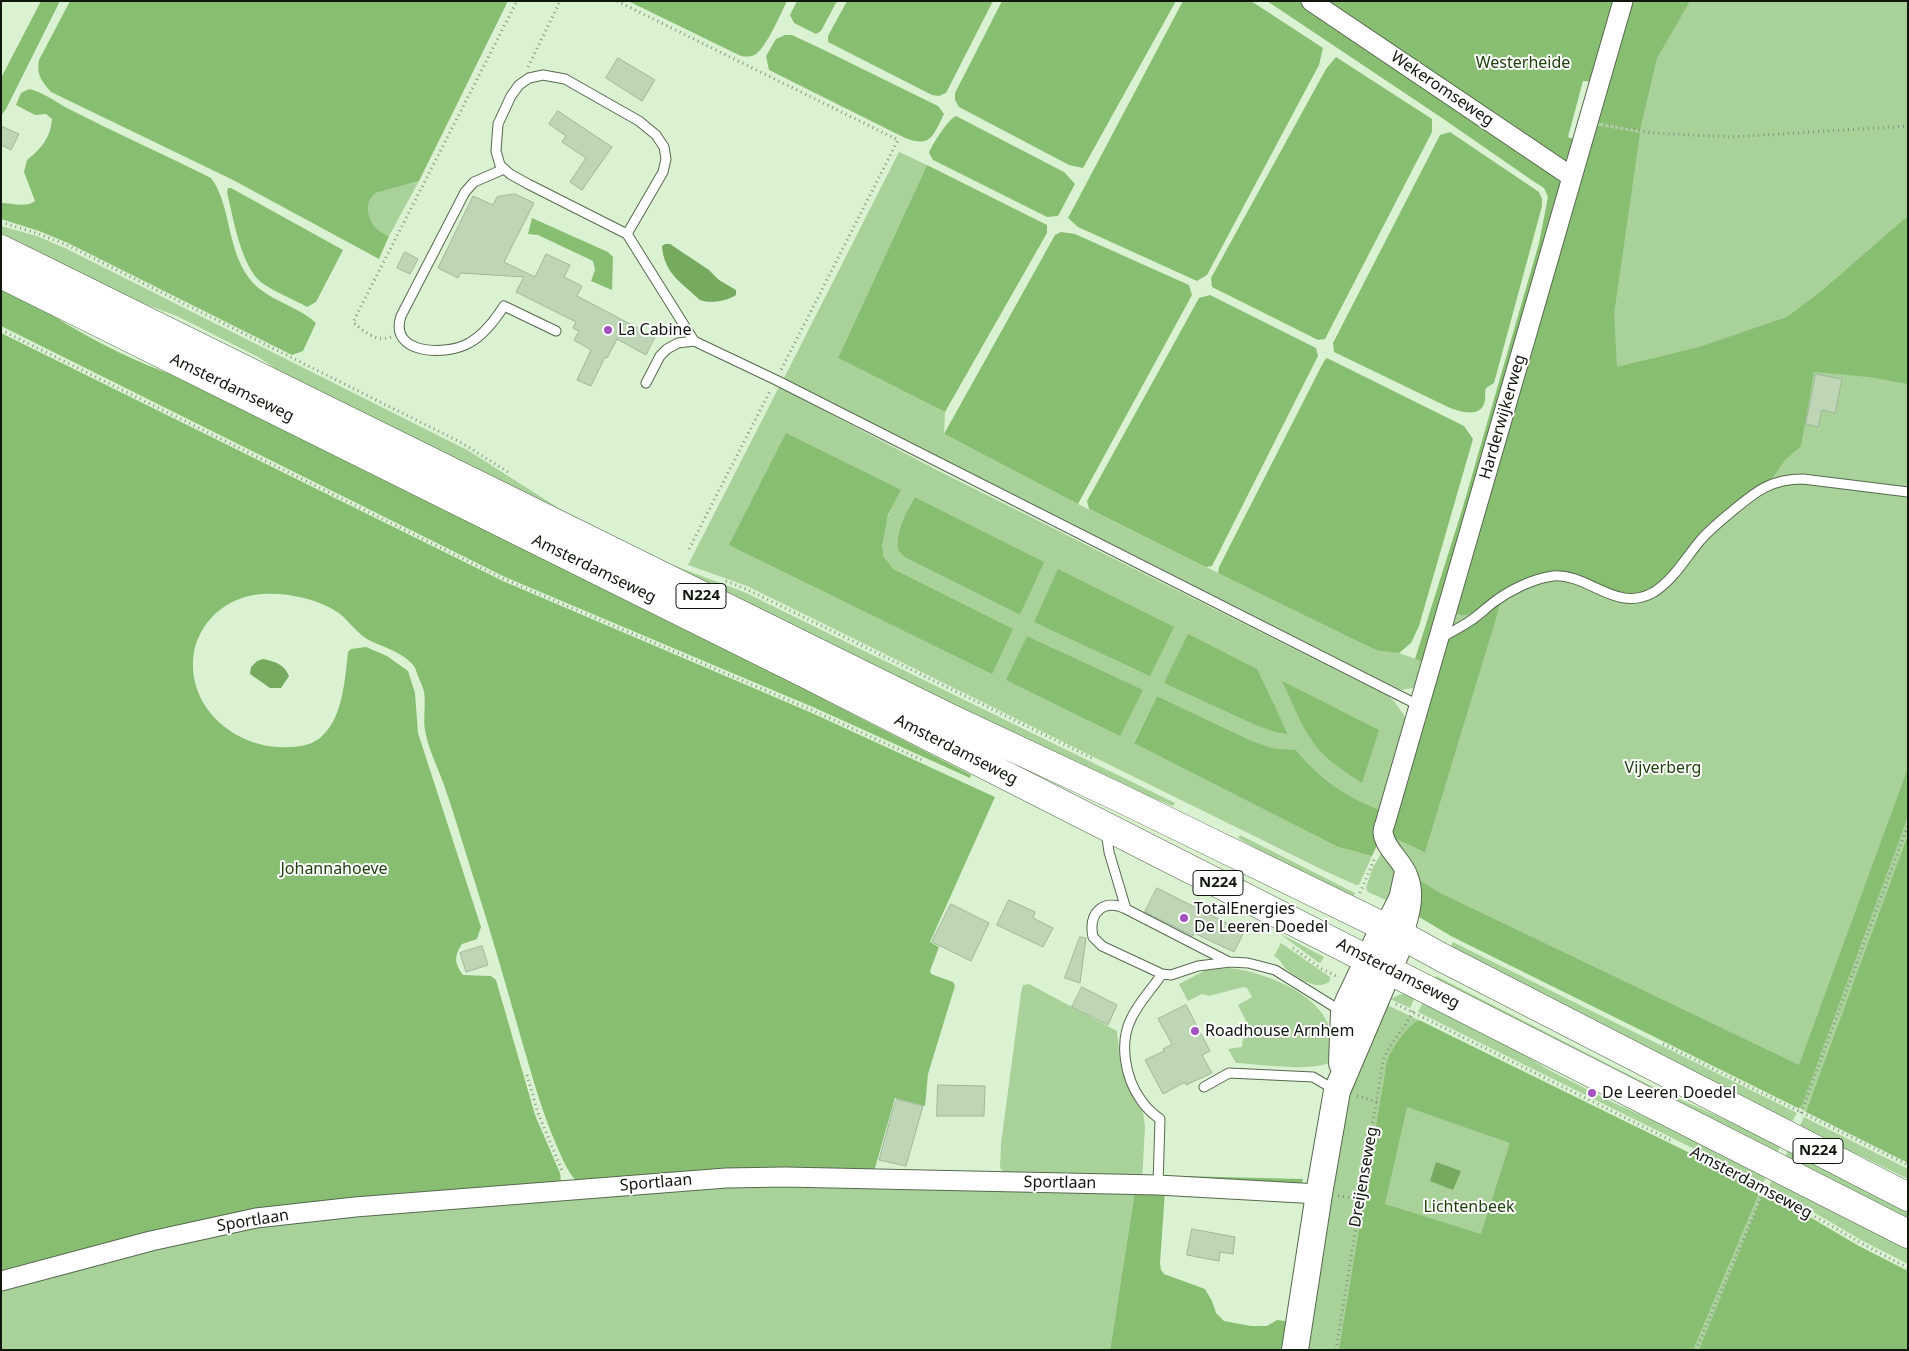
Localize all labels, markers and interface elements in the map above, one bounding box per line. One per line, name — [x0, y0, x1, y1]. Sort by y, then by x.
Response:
street label: Wekeromseweg — [1387, 48, 1497, 130]
park label: Westerheide — [1476, 53, 1570, 73]
place label: La Cabine — [618, 320, 691, 340]
marker: La Cabine — [602, 324, 614, 336]
street label: Amsterdamseweg — [167, 350, 297, 426]
street label: Harderwijkerweg — [1476, 352, 1530, 482]
street label: Amsterdamseweg — [529, 531, 659, 607]
road number: N224 — [676, 584, 726, 608]
street label: Amsterdamseweg — [891, 711, 1021, 789]
park label: Vijverberg — [1625, 758, 1701, 778]
park label: Johannahoeve — [280, 859, 388, 879]
road number: N224 — [1193, 870, 1243, 896]
place label: TotalEnergies De Leeren Doedel — [1194, 899, 1328, 937]
marker: TotalEnergies De Leeren Doedel — [1178, 912, 1190, 924]
street label: Amsterdamseweg — [1333, 935, 1463, 1013]
place label: Roadhouse Arnhem — [1205, 1021, 1354, 1041]
marker: Roadhouse Arnhem — [1189, 1025, 1201, 1037]
place label: De Leeren Doedel — [1602, 1083, 1736, 1103]
marker: De Leeren Doedel — [1586, 1087, 1598, 1099]
street label: Dreijenseweg — [1346, 1125, 1382, 1229]
road number: N224 — [1793, 1138, 1843, 1164]
street label: Amsterdamseweg — [1687, 1143, 1815, 1223]
street label: Sportlaan — [619, 1170, 693, 1196]
street label: Sportlaan — [1024, 1173, 1096, 1193]
park label: Lichtenbeek — [1423, 1197, 1515, 1217]
street label: Sportlaan — [216, 1206, 290, 1236]

